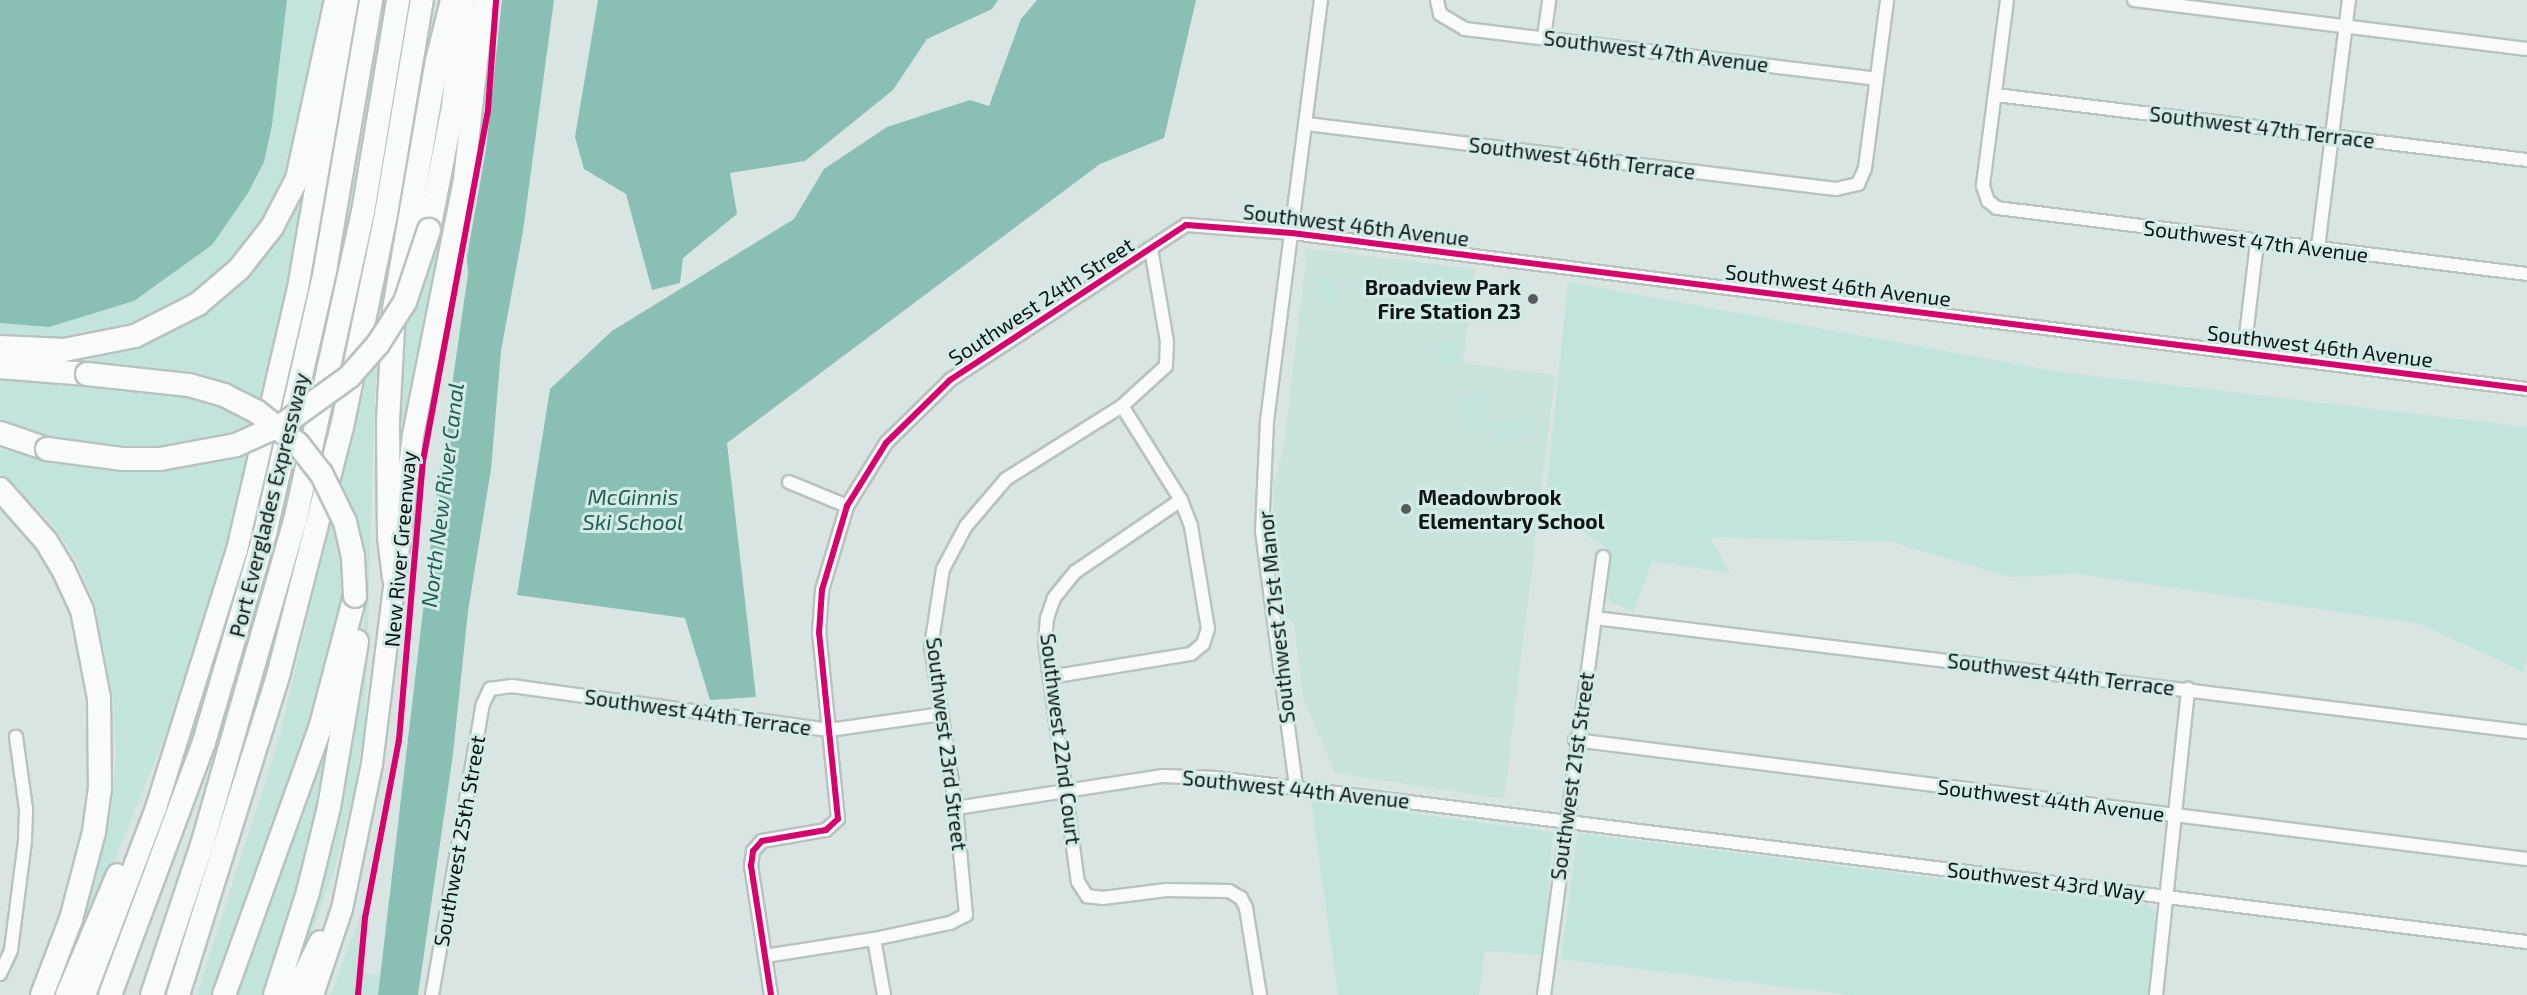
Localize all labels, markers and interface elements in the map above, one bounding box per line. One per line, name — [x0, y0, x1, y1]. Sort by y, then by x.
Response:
street label: Southwest 47th Avenue — [1542, 25, 1770, 77]
street label: Southwest 47th Terrace — [2148, 101, 2376, 153]
street label: Southwest 46th Terrace — [1467, 132, 1697, 184]
street label: Southwest 46th Avenue — [1241, 199, 1471, 251]
street label: Southwest 47th Avenue — [2142, 215, 2370, 267]
street label: Southwest 24th Street — [944, 232, 1138, 370]
street label: Southwest 46th Avenue — [1723, 259, 1953, 311]
place label: Broadview Park Fire Station 23 — [1364, 274, 1521, 324]
marker: Broadview Park Fire Station 23 — [1526, 292, 1540, 306]
street label: Southwest 46th Avenue — [2205, 320, 2435, 372]
street label: Port Everglades Expressway — [224, 370, 314, 640]
water label: North New River Canal — [415, 381, 469, 609]
street label: New River Greenway — [379, 449, 421, 649]
water label: McGinnis Ski School — [582, 483, 684, 534]
place label: Meadowbrook Elementary School — [1418, 484, 1605, 534]
marker: Meadowbrook Elementary School — [1399, 502, 1413, 516]
street label: Southwest 21st Manor — [1252, 509, 1300, 725]
street label: Southwest 22nd Court — [1036, 632, 1086, 846]
street label: Southwest 23rd Street — [921, 636, 973, 852]
street label: Southwest 44th Terrace — [1946, 648, 2176, 700]
street label: Southwest 21st Street — [1545, 670, 1599, 882]
street label: Southwest 44th Terrace — [583, 684, 813, 740]
street label: Southwest 25th Street — [428, 733, 490, 949]
street label: Southwest 44th Avenue — [1181, 765, 1411, 813]
street label: Southwest 44th Avenue — [1936, 774, 2166, 826]
street label: Southwest 43rd Way — [1945, 856, 2147, 906]

